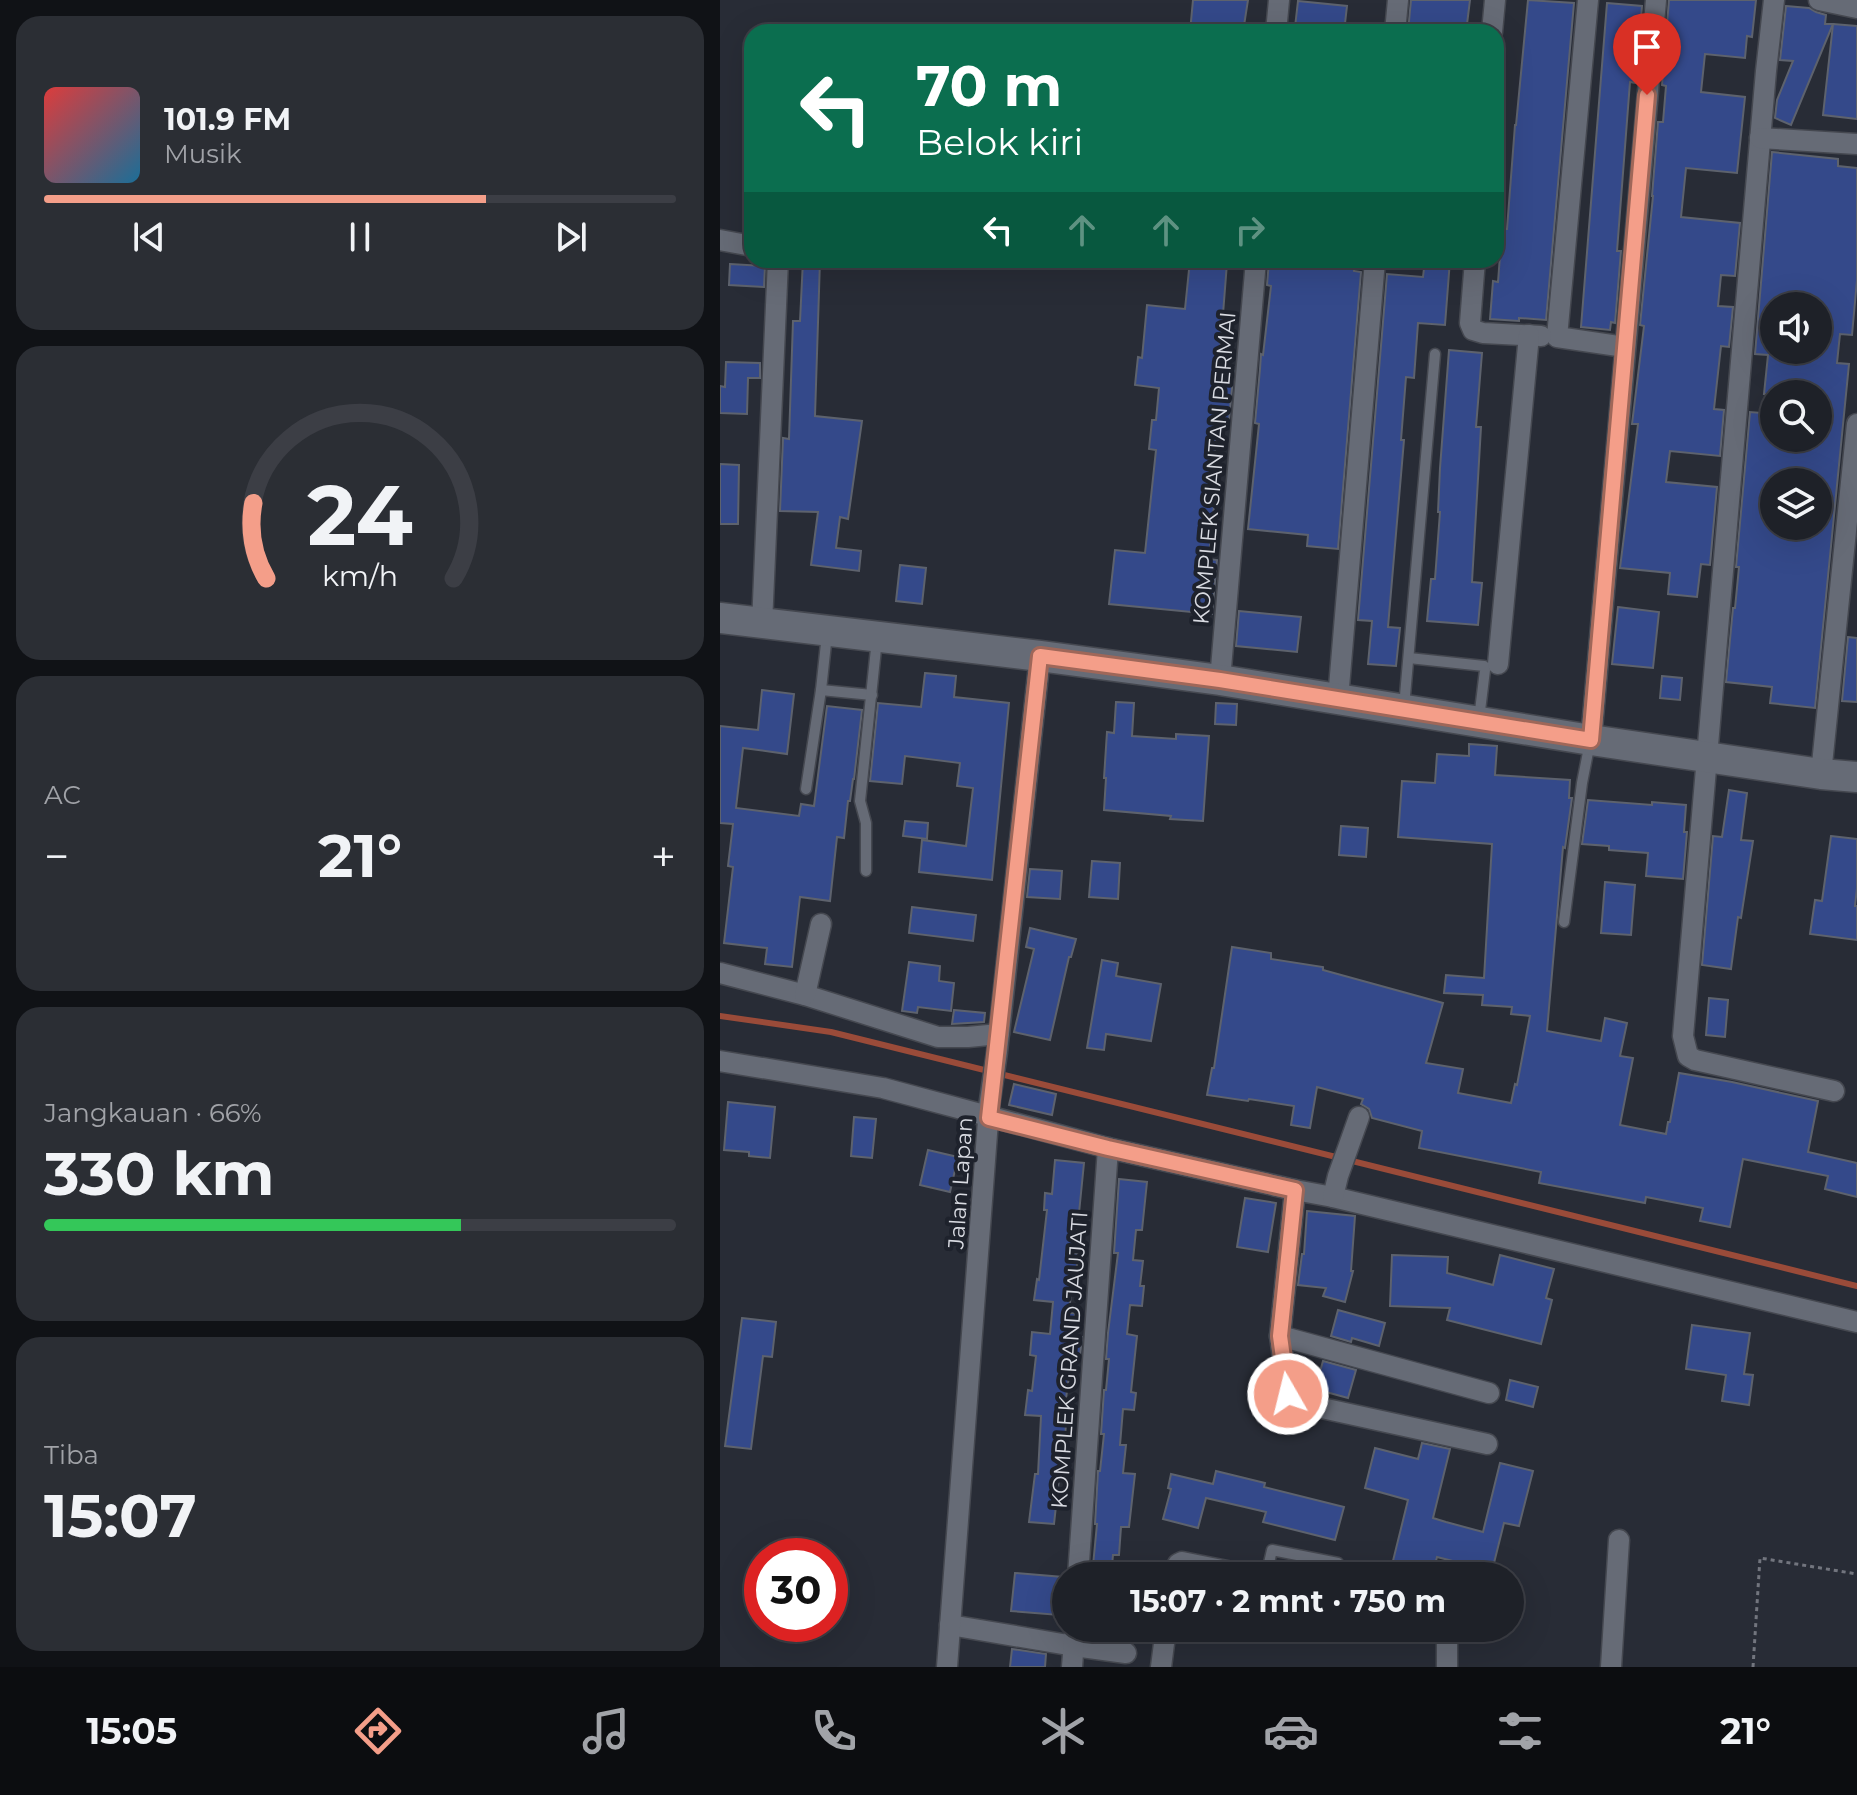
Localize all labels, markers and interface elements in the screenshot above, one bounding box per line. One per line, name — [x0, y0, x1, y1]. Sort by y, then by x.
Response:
pin — [1613, 13, 1681, 95]
icon: arrive — [1625, 25, 1669, 69]
text: 70 m — [916, 52, 1062, 120]
icon: left — [784, 56, 888, 160]
text: 101.9 FM — [164, 101, 291, 138]
text: Belok kiri — [916, 120, 1083, 164]
text: Musik — [164, 138, 242, 170]
icon: left — [976, 208, 1020, 252]
icon: ahead — [1060, 208, 1104, 252]
icon: ahead — [1144, 208, 1188, 252]
icon: right — [1228, 208, 1272, 252]
icon: previous — [127, 215, 171, 259]
icon: pause — [338, 215, 382, 259]
icon: next — [549, 215, 593, 259]
map controls — [1760, 292, 1832, 540]
button: sound — [1760, 292, 1832, 364]
street label: KOMPLEK SIANTAN PERMAI — [1187, 311, 1242, 625]
button: search — [1760, 380, 1832, 452]
text: 24 — [307, 464, 413, 566]
button: layers — [1760, 468, 1832, 540]
text: km/h — [322, 558, 398, 593]
text: AC — [44, 779, 81, 811]
text: 21° — [318, 819, 402, 892]
text: − — [44, 829, 69, 883]
text: + — [651, 829, 676, 883]
text: Jangkauan · 66% — [44, 1097, 262, 1129]
street label: Jalan Lapan — [942, 1116, 979, 1251]
text: 330 km — [44, 1137, 274, 1210]
street label: KOMPLEK GRAND JAUJATI — [1046, 1210, 1093, 1510]
position arrow — [1246, 1352, 1330, 1436]
text: Tiba — [44, 1439, 99, 1471]
text: 15:07 — [44, 1479, 197, 1552]
speed limit sign: 30 — [744, 1538, 848, 1642]
text: 15:07 · 2 mnt · 750 m — [1130, 1583, 1446, 1620]
icon: directions — [350, 1703, 406, 1759]
icon: music — [578, 1703, 634, 1759]
icon: phone — [806, 1703, 862, 1759]
icon: climate — [1035, 1703, 1091, 1759]
icon: car — [1263, 1703, 1319, 1759]
icon: filters — [1492, 1703, 1548, 1759]
text: 15:05 — [86, 1709, 177, 1753]
text: 21° — [1720, 1709, 1771, 1753]

